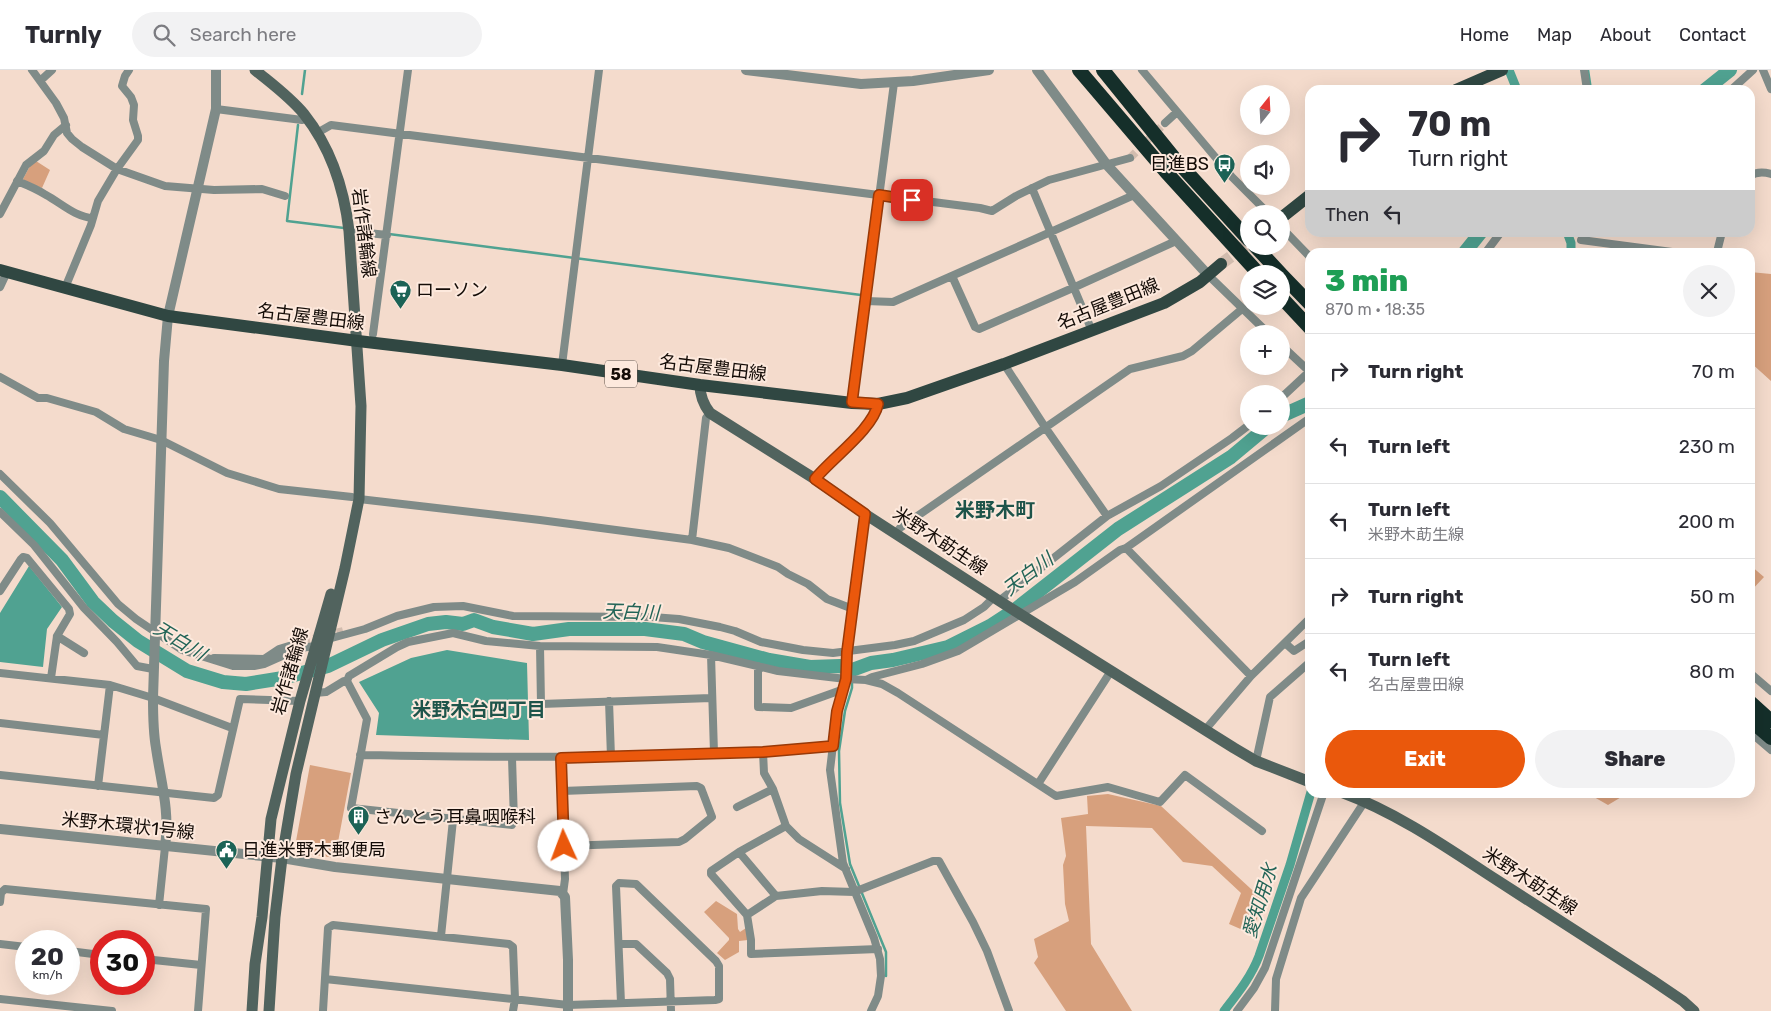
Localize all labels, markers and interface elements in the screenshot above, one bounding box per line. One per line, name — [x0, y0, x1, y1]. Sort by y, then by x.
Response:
search box — [132, 12, 482, 57]
text: Turnly — [25, 21, 102, 49]
icon: search — [150, 21, 178, 49]
text: Search here — [190, 23, 296, 46]
text: Home — [1460, 24, 1509, 46]
text: Map — [1537, 24, 1572, 46]
text: About — [1600, 24, 1651, 46]
text: Contact — [1679, 24, 1746, 46]
north arrow — [1240, 85, 1290, 135]
map controls — [1240, 85, 1290, 435]
text: 70 m — [1408, 103, 1491, 145]
icon: right — [1325, 105, 1390, 170]
button: sound — [1240, 145, 1290, 195]
text: Turn right — [1408, 145, 1508, 172]
bus stop icon: 日進BS — [1213, 152, 1237, 183]
place label: 日進BS — [1150, 153, 1209, 175]
pin — [891, 179, 933, 221]
icon: arrive — [898, 186, 926, 214]
street label: 岩作諸輪線 — [348, 187, 380, 279]
icon: left — [1379, 200, 1407, 228]
text: Then — [1325, 203, 1369, 226]
button: search — [1240, 205, 1290, 255]
text: 3 min — [1325, 263, 1408, 299]
button: layers — [1240, 265, 1290, 315]
button: close — [1683, 265, 1735, 317]
street label: 名古屋豊田線 — [1054, 274, 1162, 334]
supermarket icon: ローソン — [388, 278, 412, 309]
place label: ローソン — [416, 279, 488, 301]
street label: 名古屋豊田線 — [256, 300, 366, 334]
text: 870 m · 18:35 — [1325, 300, 1425, 319]
button: + — [1240, 325, 1290, 375]
street label: 名古屋豊田線 — [658, 351, 768, 385]
icon: right — [1325, 357, 1353, 385]
road number: 58 — [605, 360, 637, 388]
text: Turn right — [1368, 360, 1463, 383]
text: 70 m — [1692, 360, 1735, 383]
button: − — [1240, 385, 1290, 435]
icon: left — [1325, 432, 1353, 460]
text: Turn left — [1368, 435, 1450, 458]
text: 230 m — [1679, 435, 1735, 458]
district label: 米野木町 — [955, 498, 1035, 522]
text: Turn left — [1368, 498, 1450, 521]
street label: 米野木莇生線 — [889, 502, 991, 580]
icon: left — [1325, 507, 1353, 535]
text: 200 m — [1678, 510, 1735, 533]
text: 米野木莇生線 — [1368, 525, 1464, 544]
water label: 天白川 — [998, 546, 1059, 600]
icon: right — [1325, 582, 1353, 610]
text: Turn right — [1368, 585, 1463, 608]
text: 50 m — [1690, 585, 1735, 608]
water label: 天白川 — [602, 600, 662, 625]
water label: 天白川 — [150, 616, 212, 667]
street label: 岩作諸輪線 — [267, 625, 313, 717]
text: Turn left — [1368, 648, 1450, 671]
icon: left — [1325, 657, 1353, 685]
text: 80 m — [1689, 660, 1735, 683]
text: 名古屋豊田線 — [1368, 675, 1464, 694]
district label: 米野木台四丁目 — [412, 698, 546, 721]
button: Exit — [1325, 730, 1525, 788]
button: Share — [1535, 730, 1735, 788]
building icon: さんとう耳鼻咽喉科 — [346, 805, 370, 836]
place label: さんとう耳鼻咽喉科 — [374, 806, 536, 828]
street label: 米野木環状1号線 — [60, 808, 196, 844]
position arrow — [537, 819, 589, 871]
public building icon: 日進米野木郵便局 — [214, 838, 238, 869]
place label: 日進米野木郵便局 — [242, 839, 386, 861]
street label: 米野木莇生線 — [1479, 842, 1581, 920]
water label: 愛知用水 — [1238, 859, 1283, 941]
speed limit sign: 30 — [90, 930, 155, 995]
text: 20 — [31, 942, 64, 971]
text: km/h — [33, 968, 62, 982]

